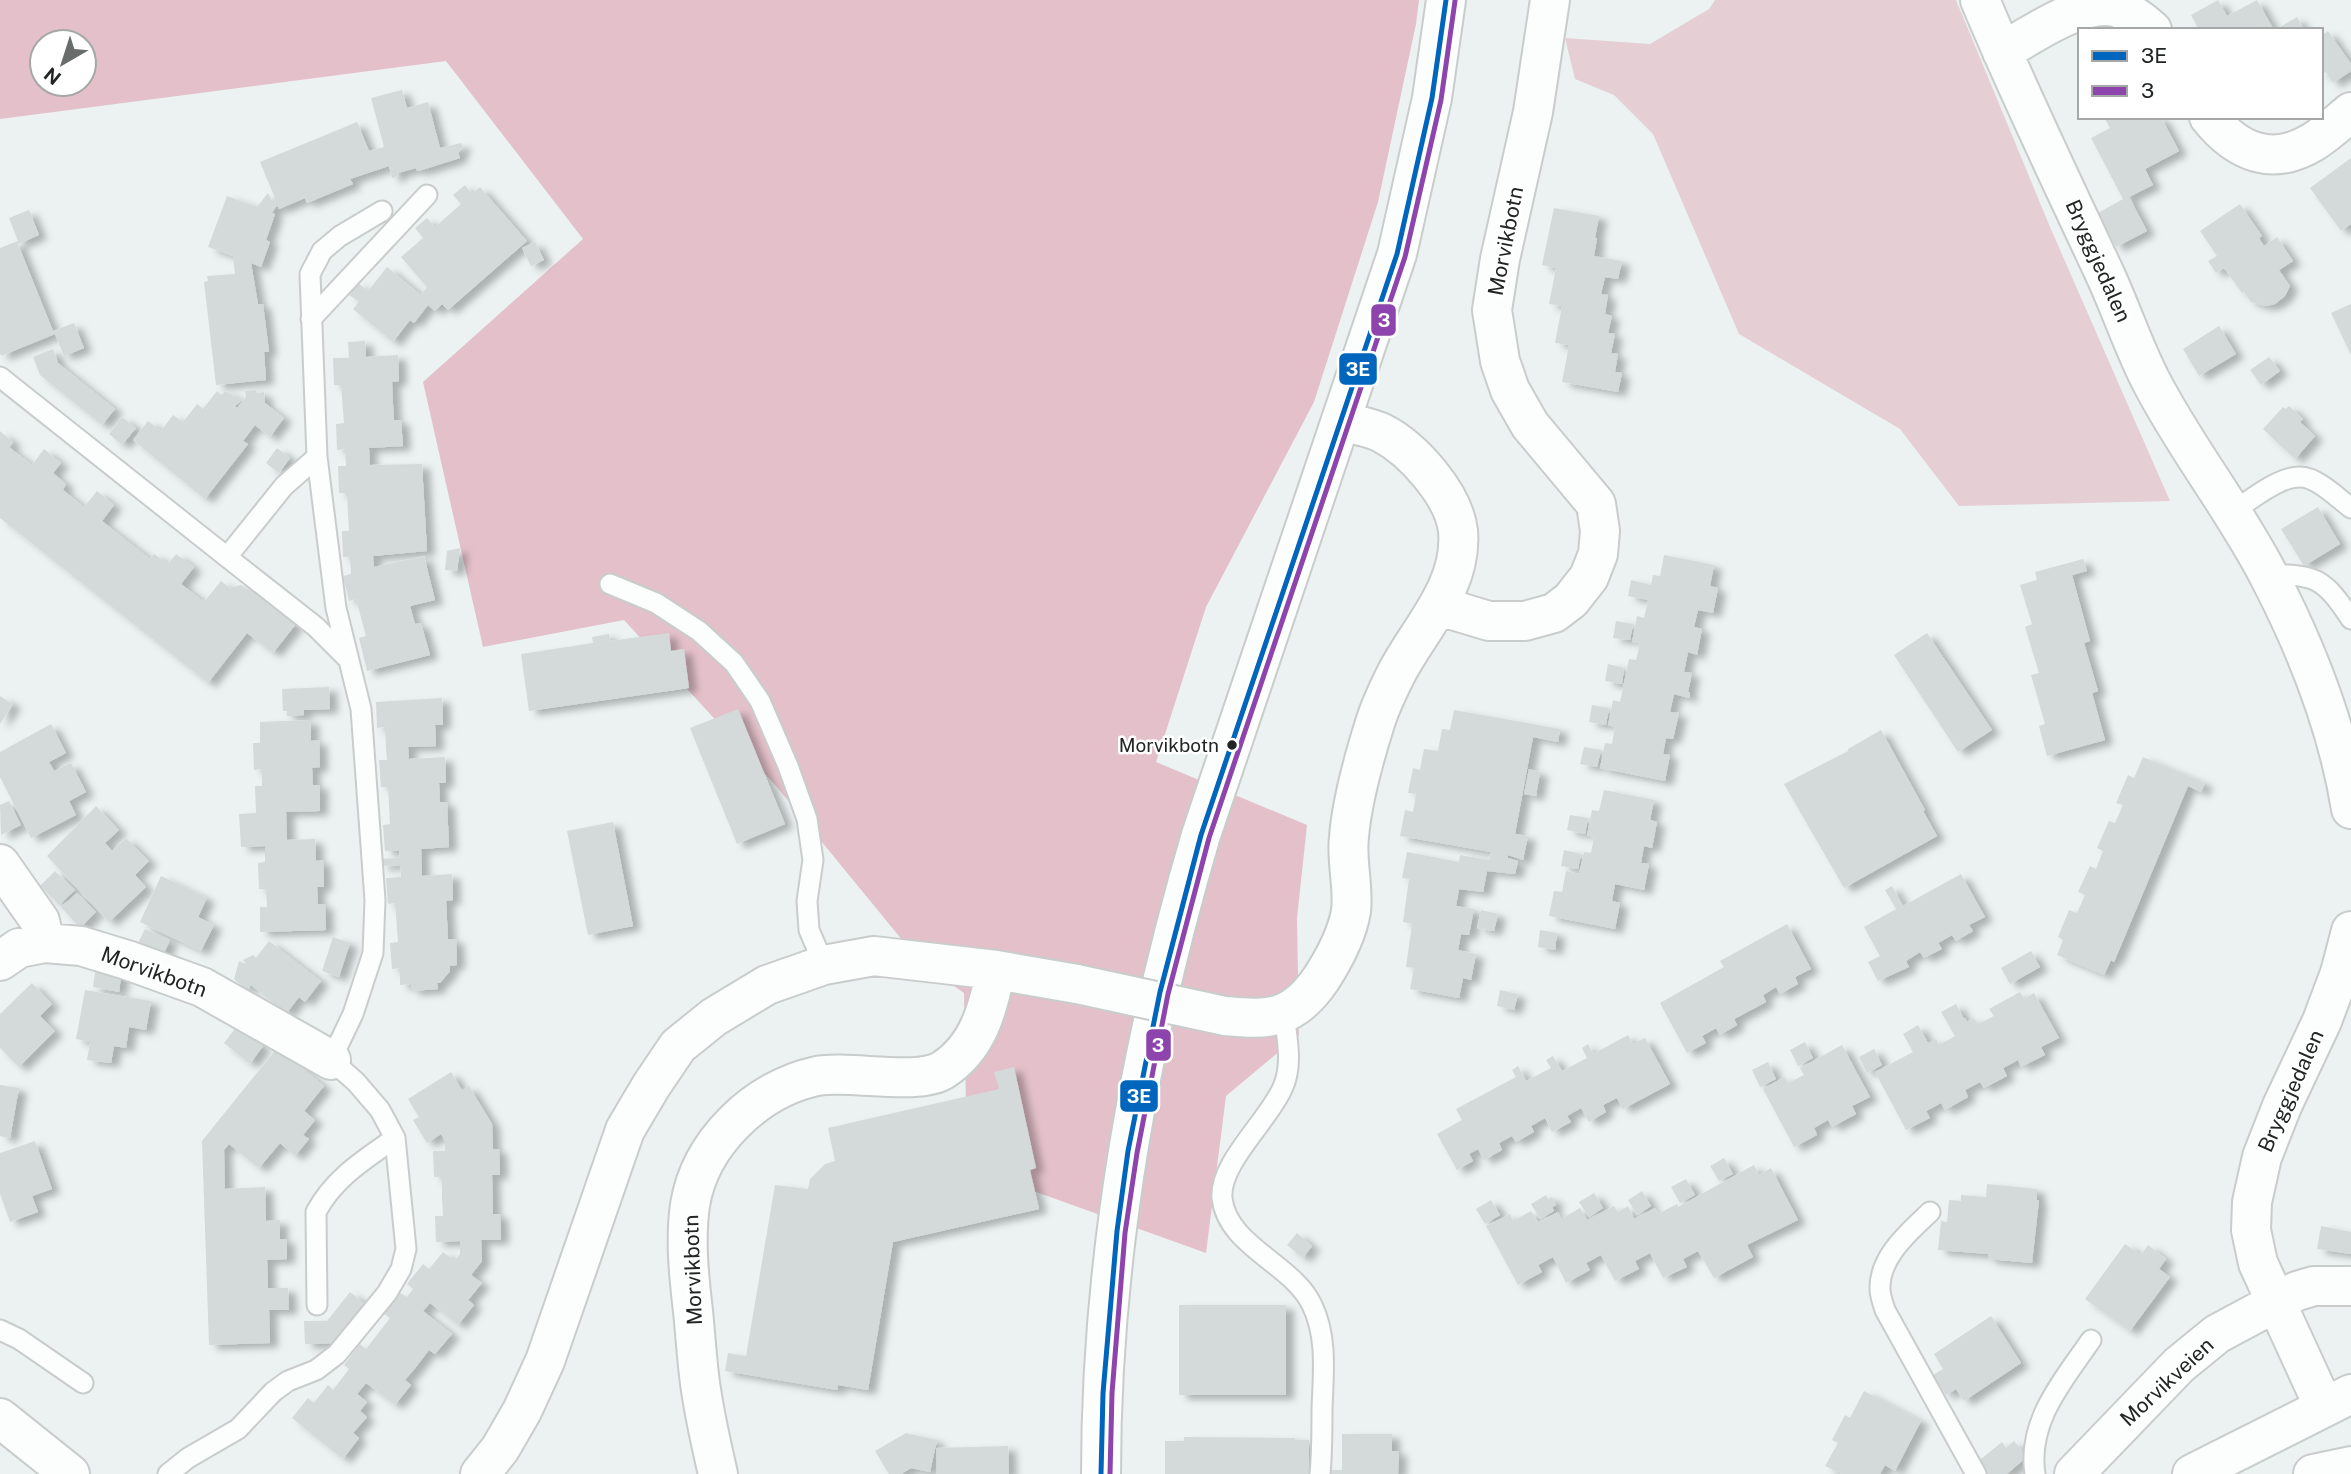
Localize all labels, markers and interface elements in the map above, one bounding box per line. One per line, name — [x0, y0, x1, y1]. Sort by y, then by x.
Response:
north arrow — [28, 28, 98, 98]
legend — [2078, 28, 2323, 119]
text: 3E — [2141, 43, 2167, 68]
text: N — [40, 63, 65, 89]
text: 3 — [2141, 78, 2154, 103]
street label: Morvikbotn — [1483, 184, 1528, 298]
street label: Bryggjedalen — [2060, 196, 2137, 326]
line badge: 3 — [1370, 303, 1397, 337]
text: 3 — [1378, 309, 1390, 331]
line badge: 3E — [1338, 352, 1378, 386]
text: 3E — [1346, 358, 1370, 380]
place label: Morvikbotn — [1119, 734, 1219, 756]
marker: Morvikbotn — [1225, 738, 1239, 752]
street label: Morvikbotn — [98, 941, 210, 1002]
street label: Bryggjedalen — [2252, 1026, 2329, 1156]
line badge: 3 — [1145, 1028, 1172, 1062]
text: 3 — [1152, 1034, 1164, 1056]
line badge: 3E — [1119, 1079, 1159, 1113]
text: 3E — [1127, 1085, 1151, 1107]
street label: Morvikbotn — [678, 1214, 707, 1326]
street label: Morvikveien — [2115, 1332, 2218, 1431]

